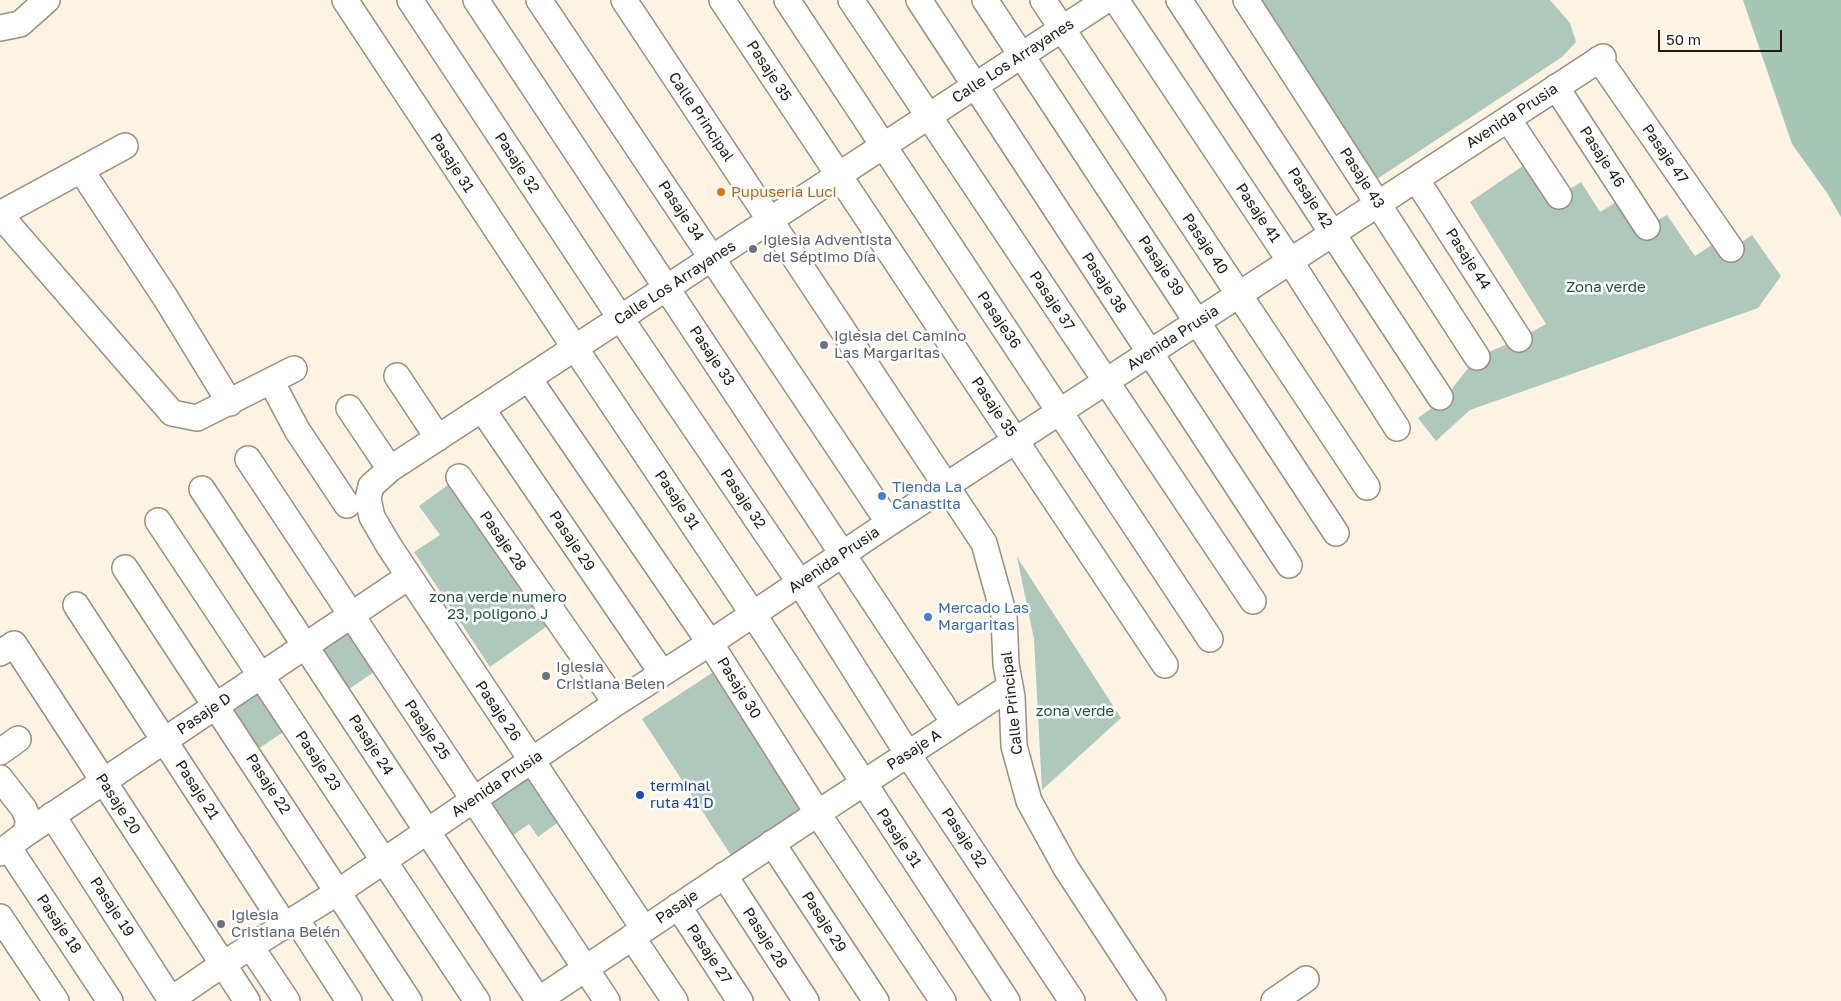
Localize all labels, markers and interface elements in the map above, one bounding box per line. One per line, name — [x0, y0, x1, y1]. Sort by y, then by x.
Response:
street label: Calle Los Arrayanes — [949, 15, 1077, 107]
scale bar — [1661, 20, 1785, 52]
text: 50 m — [1666, 30, 1701, 48]
street label: Pasaje 35 — [743, 37, 795, 105]
street label: Calle Principal — [664, 69, 738, 165]
street label: Avenida Prusia — [1463, 80, 1561, 152]
street label: Pasaje 47 — [1638, 121, 1692, 187]
street label: Pasaje 46 — [1576, 123, 1628, 191]
street label: Pasaje 32 — [491, 129, 543, 197]
street label: Pasaje 31 — [426, 130, 478, 196]
street label: Pasaje 43 — [1336, 144, 1388, 212]
street label: Pasaje 42 — [1284, 164, 1336, 232]
street label: Pasaje 34 — [654, 177, 708, 245]
street label: Pasaje 41 — [1232, 180, 1284, 246]
place label: Pupuseria Luci — [731, 183, 836, 201]
marker: Pupuseria Luci — [715, 186, 727, 198]
street label: Pasaje 40 — [1178, 210, 1232, 278]
street label: Pasaje 44 — [1442, 225, 1494, 293]
place label: Iglesia Adventista del Séptimo Día — [763, 231, 892, 266]
street label: Pasaje 39 — [1134, 232, 1188, 300]
street label: Calle Los Arrayanes — [611, 237, 739, 329]
marker: Iglesia Adventista del Séptimo Día — [747, 243, 759, 255]
street label: Pasaje 38 — [1078, 249, 1130, 317]
street label: Pasaje 37 — [1026, 268, 1078, 334]
park label: Zona verde — [1566, 278, 1646, 296]
street label: Pasaje36 — [973, 288, 1025, 352]
street label: Avenida Prusia — [1124, 302, 1222, 374]
street label: Pasaje 33 — [685, 323, 739, 389]
place label: Iglesia del Camino Las Margaritas — [834, 327, 966, 362]
marker: Iglesia del Camino Las Margaritas — [818, 339, 830, 351]
street label: Pasaje 35 — [967, 374, 1021, 440]
street label: Pasaje 32 — [716, 466, 770, 532]
street label: Pasaje 31 — [651, 467, 703, 533]
place label: Tienda La Canastita — [892, 478, 962, 513]
marker: Tienda La Canastita — [876, 490, 888, 502]
street label: Pasaje 29 — [545, 507, 599, 575]
street label: Pasaje 28 — [476, 508, 530, 574]
street label: Avenida Prusia — [785, 523, 883, 597]
park label: zona verde numero 23, poligono J — [429, 588, 567, 623]
place label: Mercado Las Margaritas — [938, 599, 1029, 634]
marker: Mercado Las Margaritas — [922, 611, 934, 623]
street label: Calle Principal — [998, 650, 1026, 756]
street label: Pasaje 30 — [713, 654, 765, 722]
place label: Iglesia Cristiana Belen — [556, 658, 665, 693]
marker: Iglesia Cristiana Belen — [540, 670, 552, 682]
street label: Pasaje 26 — [471, 677, 525, 745]
street label: Pasaje D — [173, 689, 235, 739]
street label: Pasaje 25 — [400, 697, 454, 763]
park label: zona verde — [1036, 702, 1114, 720]
street label: Pasaje 24 — [345, 711, 397, 779]
street label: Pasaje A — [883, 726, 945, 774]
street label: Pasaje 23 — [291, 728, 345, 794]
street label: Avenida Prusia — [448, 747, 546, 821]
street label: Pasaje 22 — [242, 750, 294, 818]
street label: Pasaje 21 — [171, 757, 223, 823]
street label: Pasaje 20 — [92, 770, 144, 838]
place label: terminal ruta 41 D — [650, 777, 714, 812]
marker: terminal ruta 41 D — [634, 789, 646, 801]
street label: Pasaje 31 — [873, 805, 925, 871]
street label: Pasaje 32 — [937, 805, 991, 871]
street label: Pasaje 19 — [86, 874, 138, 940]
street label: Pasaje — [652, 886, 702, 928]
street label: Pasaje 29 — [798, 888, 850, 956]
street label: Pasaje 18 — [33, 891, 85, 957]
street label: Pasaje 28 — [739, 904, 791, 972]
place label: Iglesia Cristiana Belén — [231, 906, 340, 941]
marker: Iglesia Cristiana Belén — [215, 918, 227, 930]
street label: Pasaje 27 — [683, 921, 735, 987]

